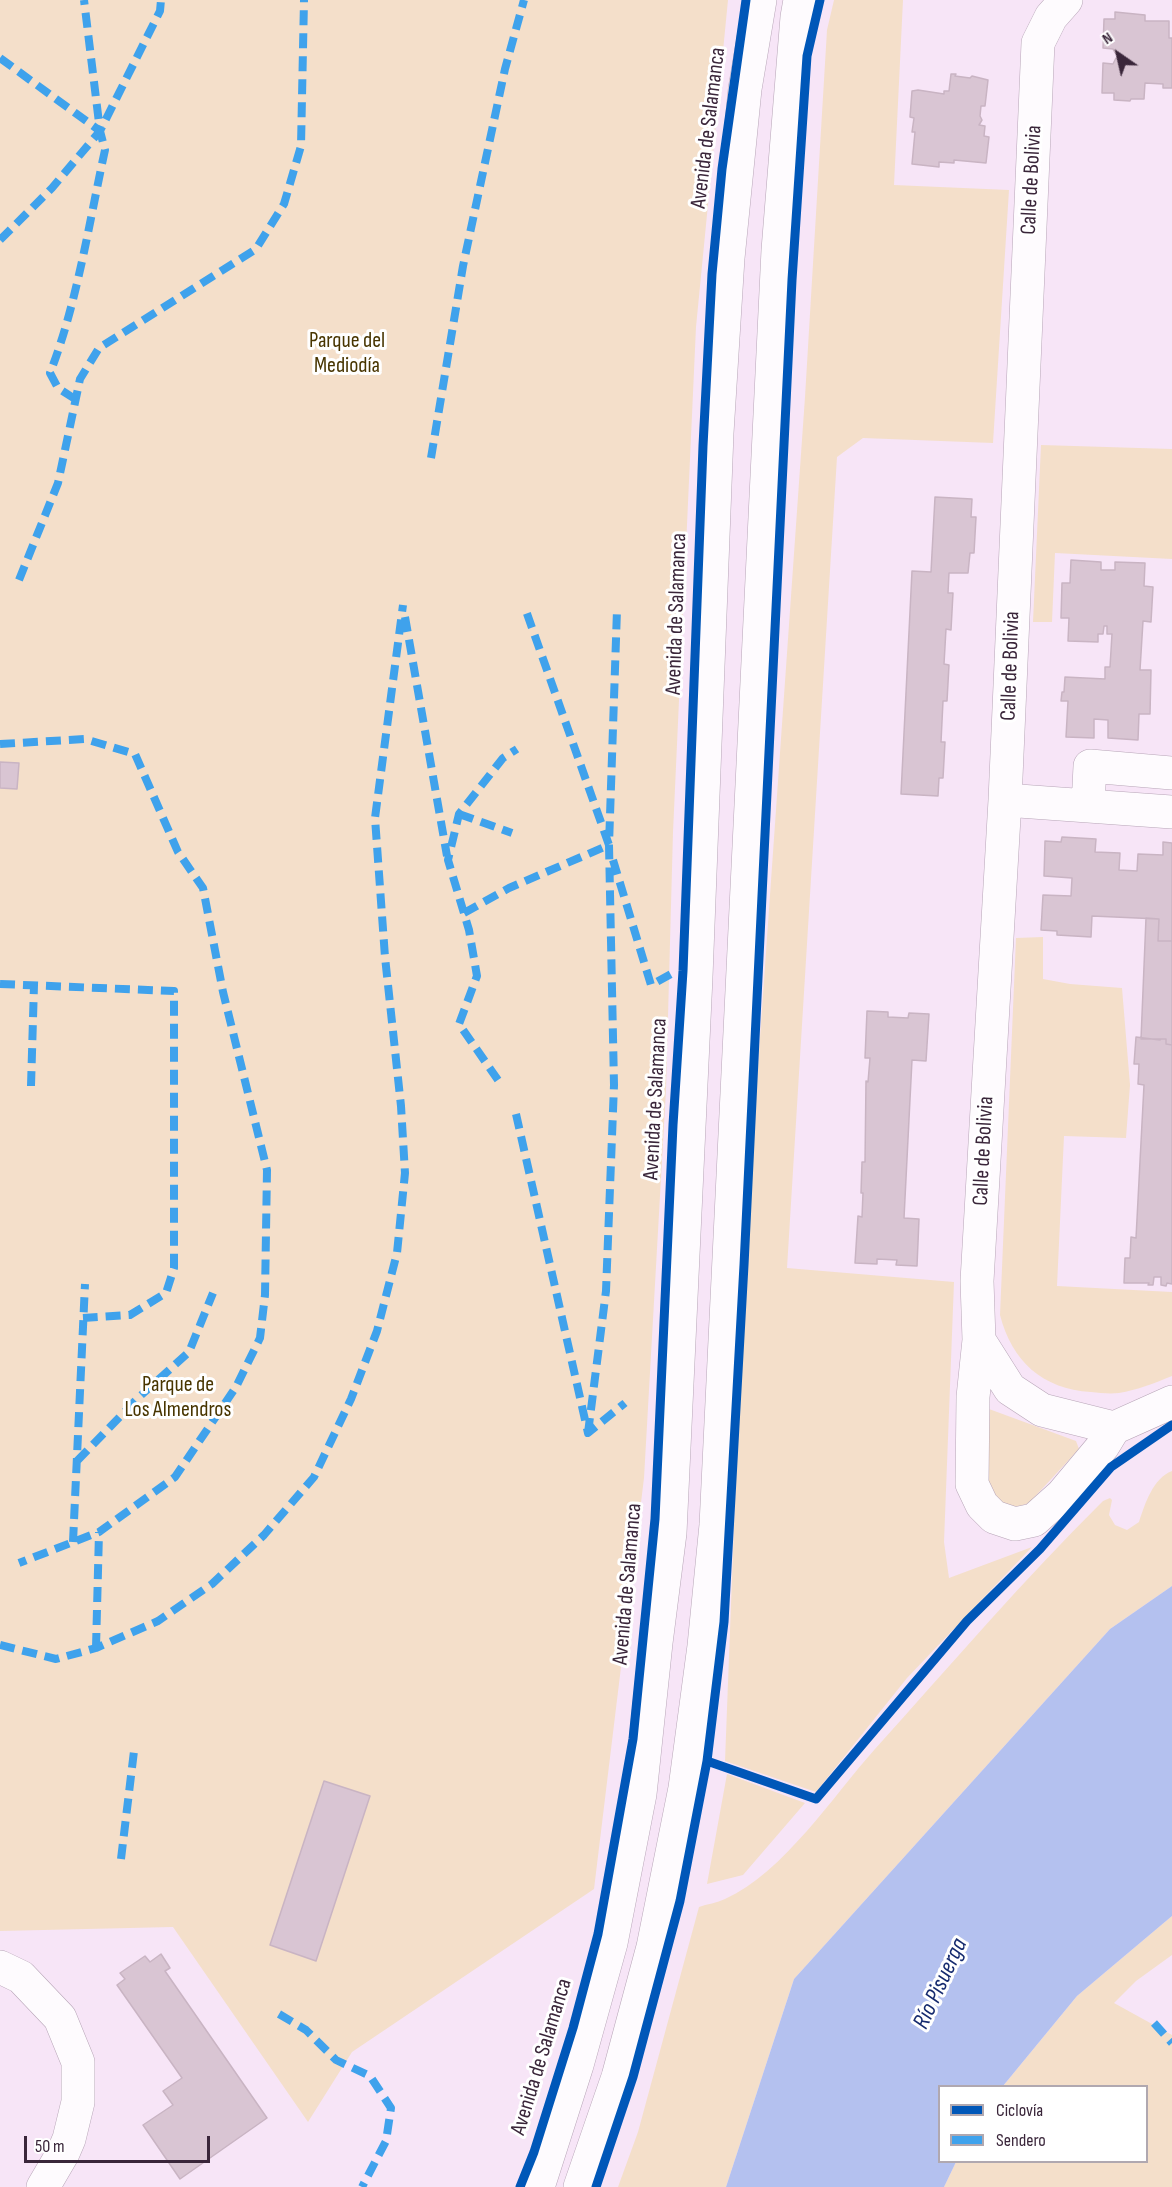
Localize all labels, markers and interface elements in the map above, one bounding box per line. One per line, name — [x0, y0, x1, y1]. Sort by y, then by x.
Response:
north arrow — [1088, 24, 1148, 84]
text: N — [1099, 28, 1117, 49]
street label: Avenida de Salamanca — [686, 46, 732, 210]
street label: Calle de Bolivia — [1016, 125, 1048, 235]
park label: Parque del Mediodía — [309, 328, 385, 380]
street label: Avenida de Salamanca — [661, 533, 693, 695]
street label: Calle de Bolivia — [996, 611, 1026, 721]
street label: Avenida de Salamanca — [639, 1017, 673, 1181]
street label: Calle de Bolivia — [968, 1096, 1000, 1206]
park label: Parque de Los Almendros — [125, 1372, 231, 1424]
street label: Avenida de Salamanca — [608, 1502, 648, 1666]
water label: Río Pisuerga — [908, 1934, 974, 2034]
street label: Avenida de Salamanca — [506, 1976, 578, 2138]
legend — [938, 2085, 1148, 2163]
text: Ciclovía — [996, 2100, 1043, 2121]
scale bar — [27, 2124, 213, 2162]
text: Sendero — [996, 2130, 1046, 2151]
text: 50 m — [35, 2136, 65, 2157]

